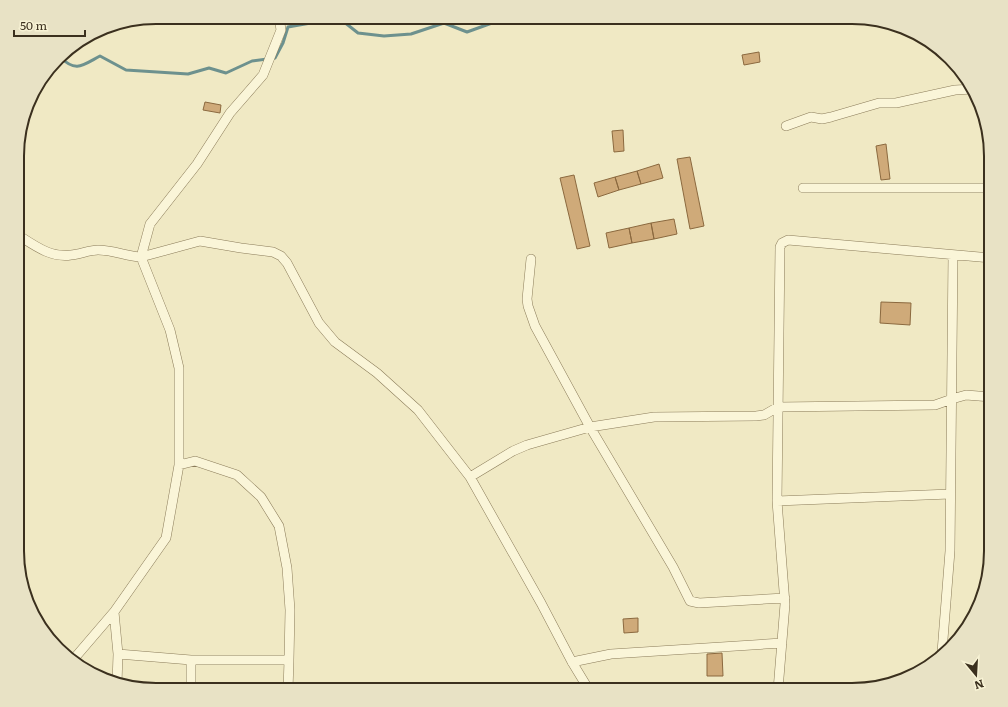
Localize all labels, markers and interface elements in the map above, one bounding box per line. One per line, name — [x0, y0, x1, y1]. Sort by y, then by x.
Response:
scale bar — [14, 12, 85, 38]
text: 50 m — [20, 16, 47, 34]
north arrow — [956, 655, 996, 695]
text: N — [973, 676, 986, 694]

